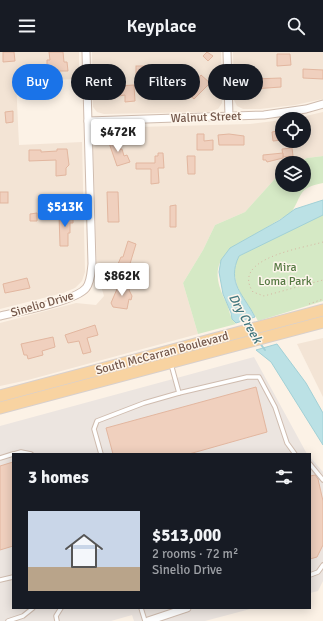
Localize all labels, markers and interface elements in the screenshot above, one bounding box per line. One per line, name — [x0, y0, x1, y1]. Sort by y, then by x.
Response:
icon: menu — [16, 15, 38, 37]
text: Keyplace — [127, 15, 196, 37]
icon: search — [285, 15, 307, 37]
chip: Buy — [12, 64, 63, 100]
chip: Rent — [71, 64, 126, 100]
chip: Filters — [134, 64, 200, 100]
chip: New — [208, 64, 263, 100]
street label: Walnut Street — [170, 109, 242, 126]
map controls — [275, 112, 311, 192]
button: locate — [275, 112, 311, 148]
pin: $472K — [90, 119, 146, 153]
text: $472K — [100, 124, 136, 140]
button: layers — [275, 156, 311, 192]
pin: $513K — [37, 194, 93, 228]
text: $513K — [47, 199, 83, 215]
park label: Mira Loma Park — [258, 260, 312, 289]
pin: $862K — [94, 263, 150, 297]
text: $862K — [104, 268, 140, 284]
street label: Sinelio Drive — [9, 288, 75, 321]
water label: Dry Creek — [225, 291, 266, 347]
street label: South McCarran Boulevard — [94, 329, 230, 378]
icon: filters — [273, 466, 295, 488]
text: 3 homes — [28, 467, 89, 488]
text: $513,000 — [152, 525, 221, 546]
icon: home — [60, 527, 108, 575]
text: 2 rooms · 72 m² — [152, 546, 238, 562]
text: Sinelio Drive — [152, 562, 222, 578]

